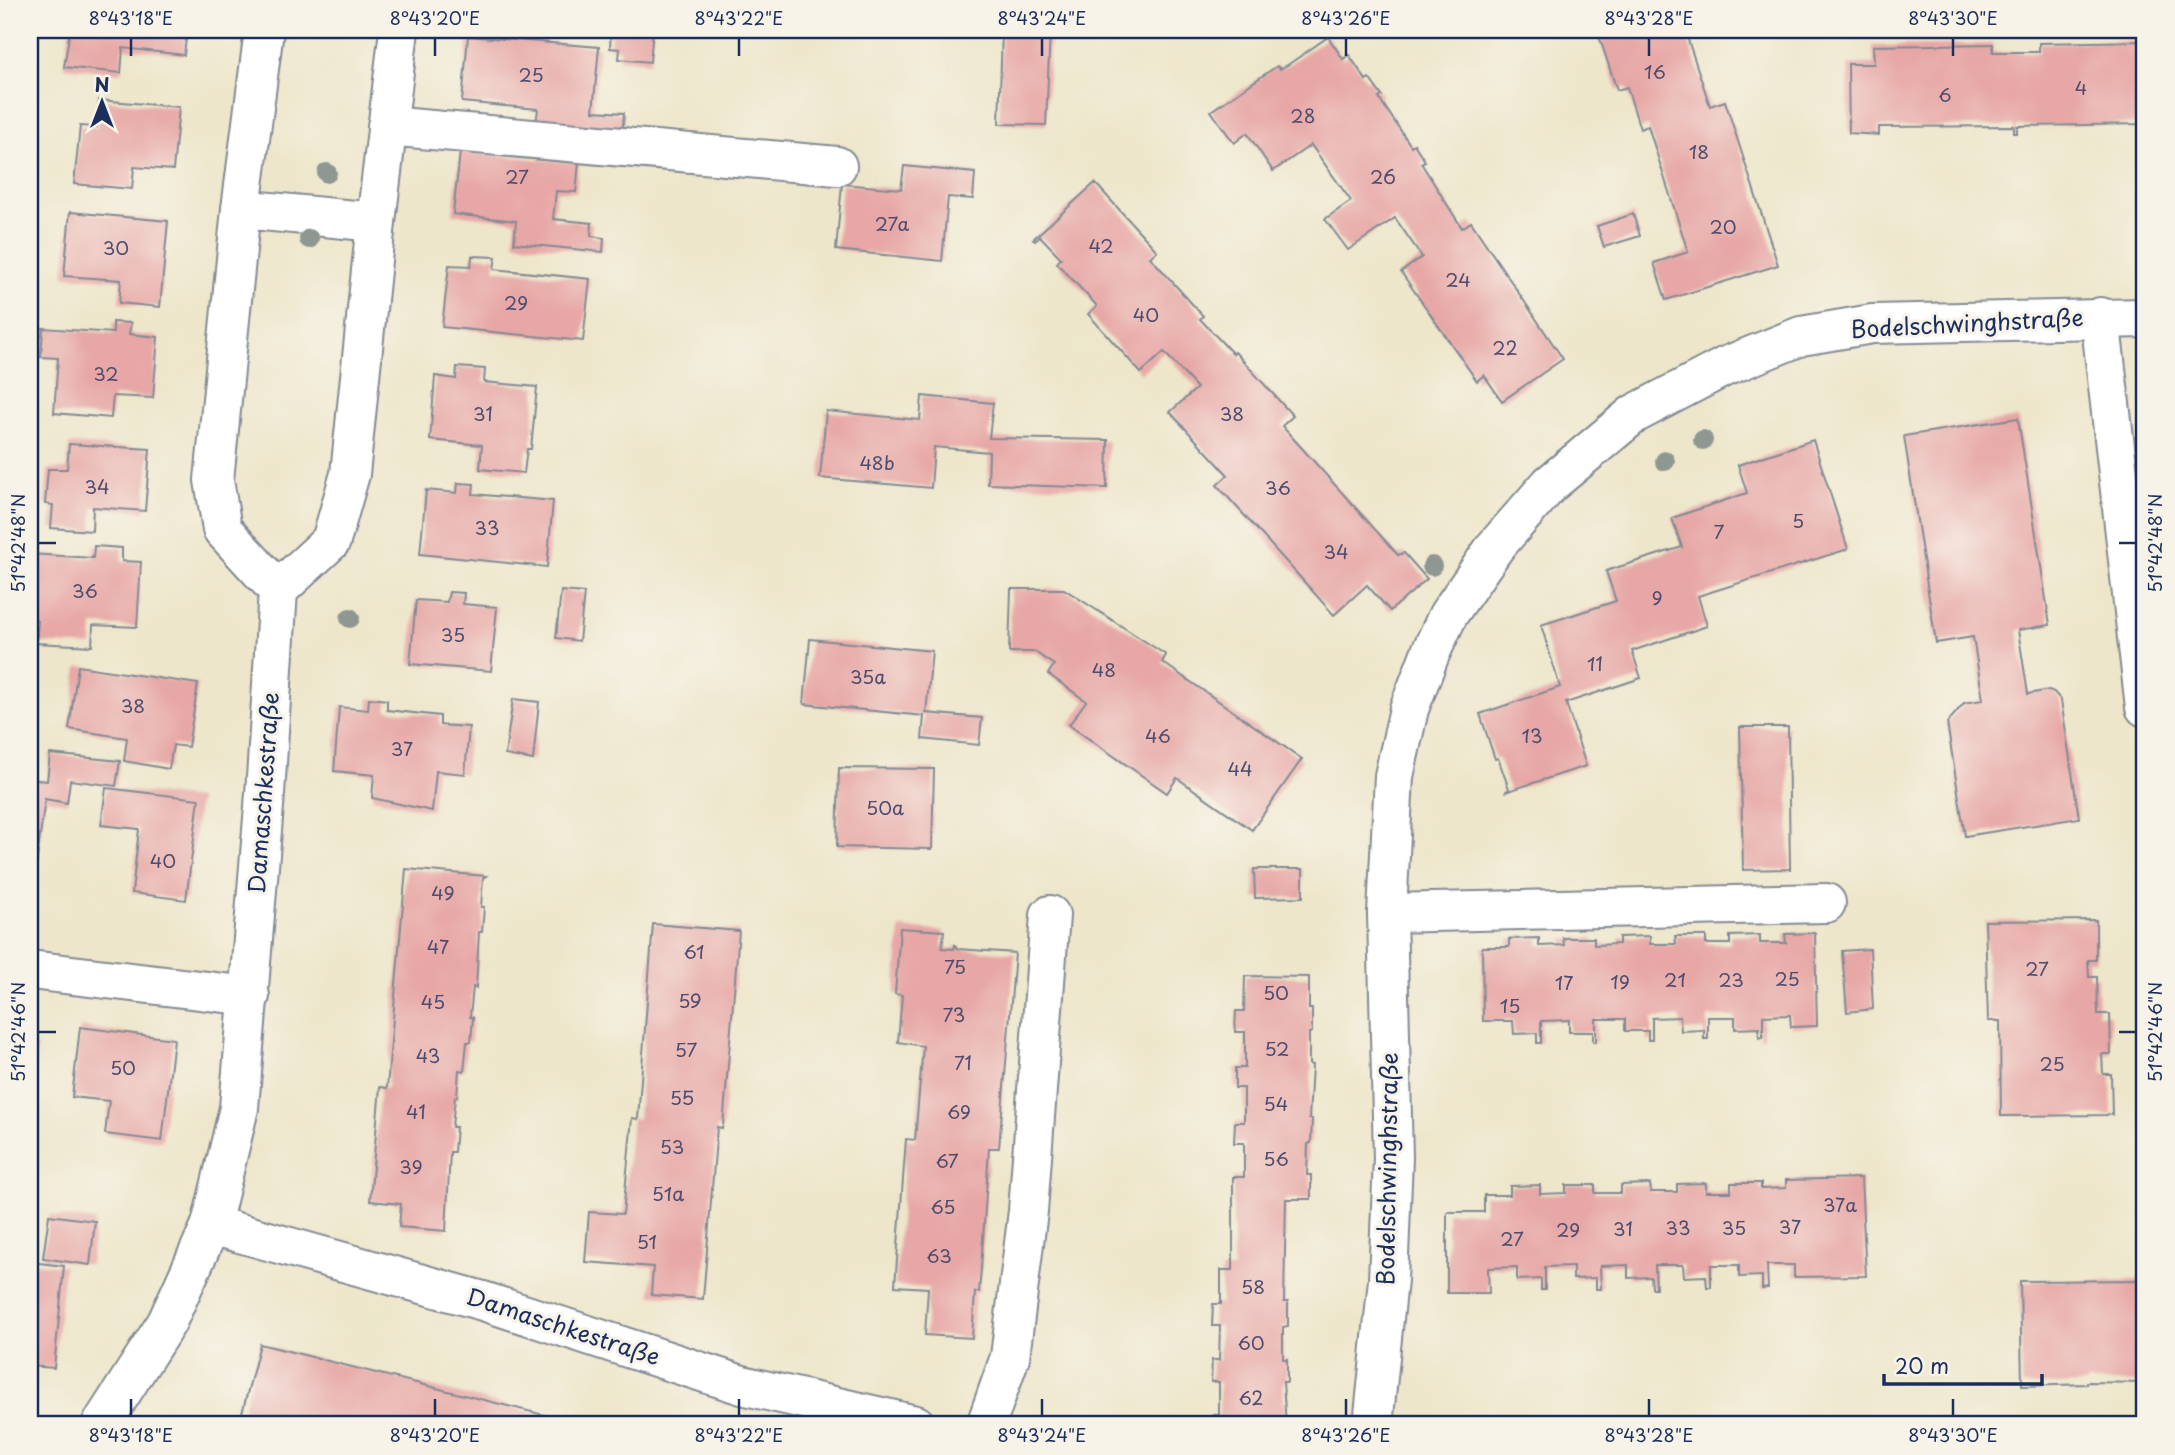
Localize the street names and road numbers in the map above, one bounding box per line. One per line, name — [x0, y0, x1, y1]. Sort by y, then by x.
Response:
street label: Bodelschwinghstraße — [1850, 299, 2084, 346]
street label: Damaschkestraße — [238, 691, 287, 895]
street label: Bodelschwinghstraße — [1367, 1052, 1406, 1286]
street label: Damaschkestraße — [462, 1278, 665, 1373]

